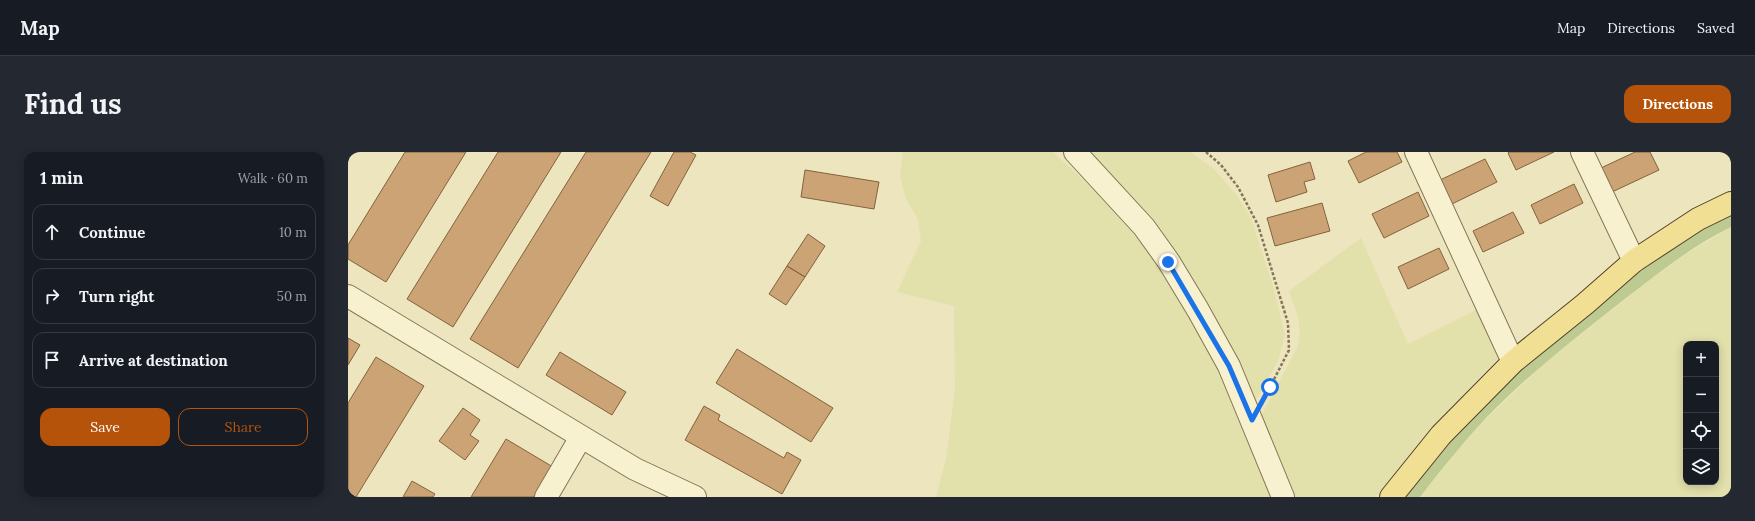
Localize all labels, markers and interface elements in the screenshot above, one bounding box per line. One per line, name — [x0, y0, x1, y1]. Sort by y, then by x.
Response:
text: Map — [20, 16, 60, 40]
text: Map — [1557, 19, 1585, 37]
text: Directions — [1607, 19, 1675, 37]
text: Saved — [1697, 19, 1735, 37]
button: Directions — [1624, 85, 1731, 123]
text: Find us — [24, 86, 122, 122]
text: 1 min — [40, 167, 83, 189]
text: Walk · 60 m — [238, 170, 308, 187]
icon: ahead — [41, 221, 63, 243]
text: Continue — [79, 223, 145, 242]
text: 10 m — [279, 224, 307, 241]
route end — [1159, 253, 1177, 271]
icon: right — [41, 285, 63, 307]
text: Turn right — [79, 287, 155, 306]
text: 50 m — [277, 288, 307, 305]
map controls — [1683, 341, 1719, 485]
button: + — [1683, 341, 1719, 377]
icon: arrive — [41, 349, 63, 371]
text: Arrive at destination — [79, 351, 228, 370]
button: − — [1683, 377, 1719, 413]
route start — [1261, 378, 1279, 396]
button: Save — [40, 408, 170, 446]
button: Share — [178, 408, 308, 446]
button: locate — [1683, 413, 1719, 449]
button: layers — [1683, 449, 1719, 485]

